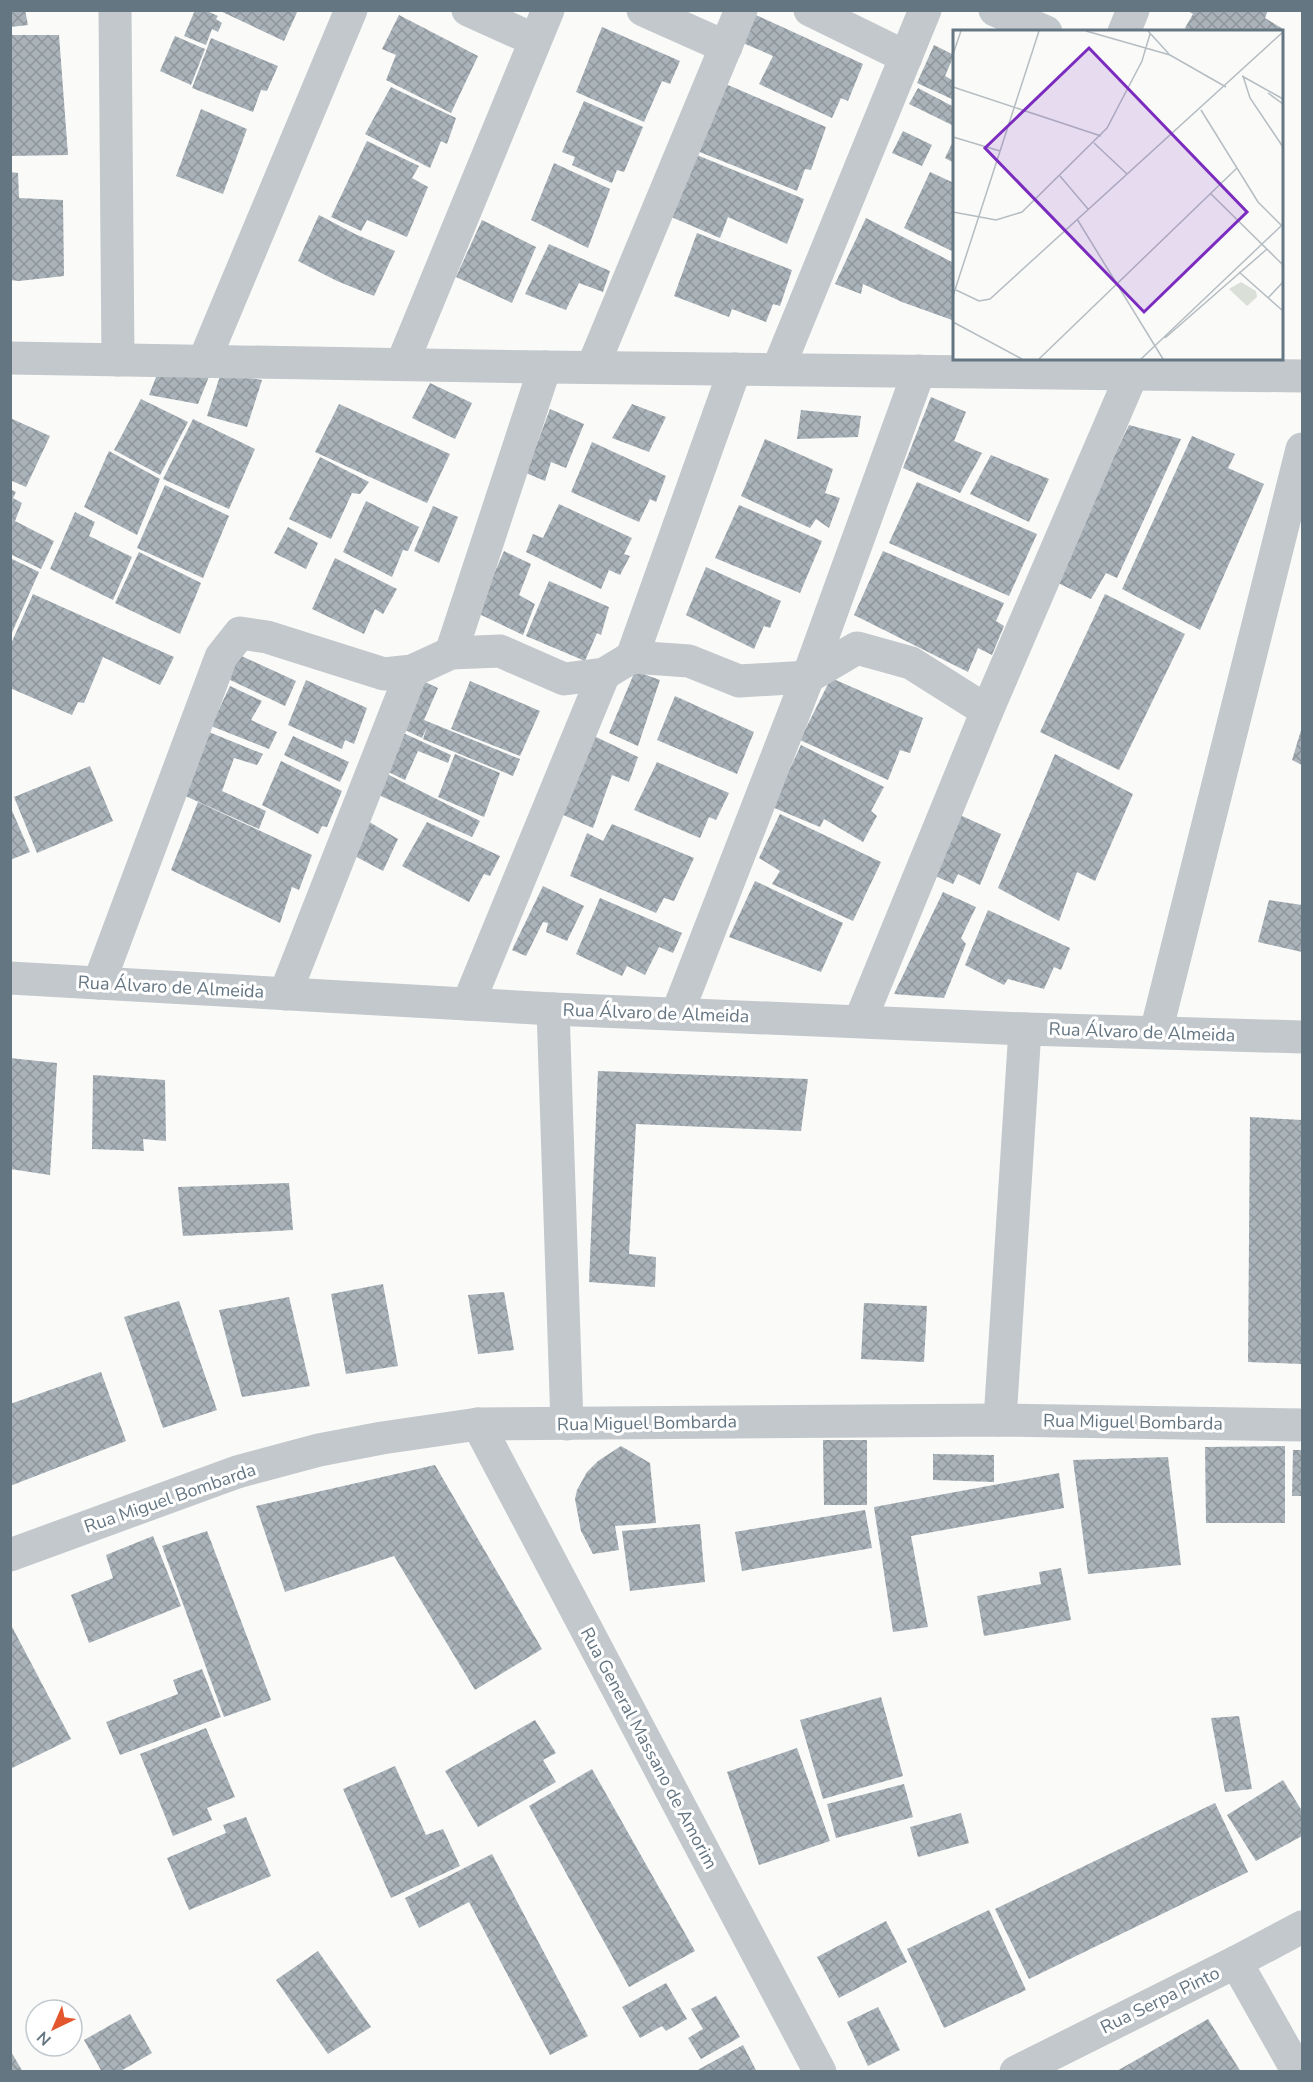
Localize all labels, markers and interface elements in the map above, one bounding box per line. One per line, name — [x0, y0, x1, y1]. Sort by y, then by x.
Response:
inset map — [953, 30, 1283, 360]
street label: Rua Álvaro de Almeida — [77, 970, 265, 1004]
street label: Rua Álvaro de Almeida — [562, 998, 750, 1028]
street label: Rua Álvaro de Almeida — [1048, 1017, 1236, 1047]
street label: Rua Miguel Bombarda — [1043, 1408, 1223, 1436]
street label: Rua Miguel Bombarda — [557, 1409, 737, 1437]
street label: Rua Miguel Bombarda — [81, 1457, 259, 1539]
street label: Rua General Massano de Amorim — [575, 1623, 723, 1873]
street label: Rua Serpa Pinto — [1096, 1961, 1224, 2039]
north arrow — [24, 1998, 84, 2058]
text: N — [32, 2026, 56, 2050]

